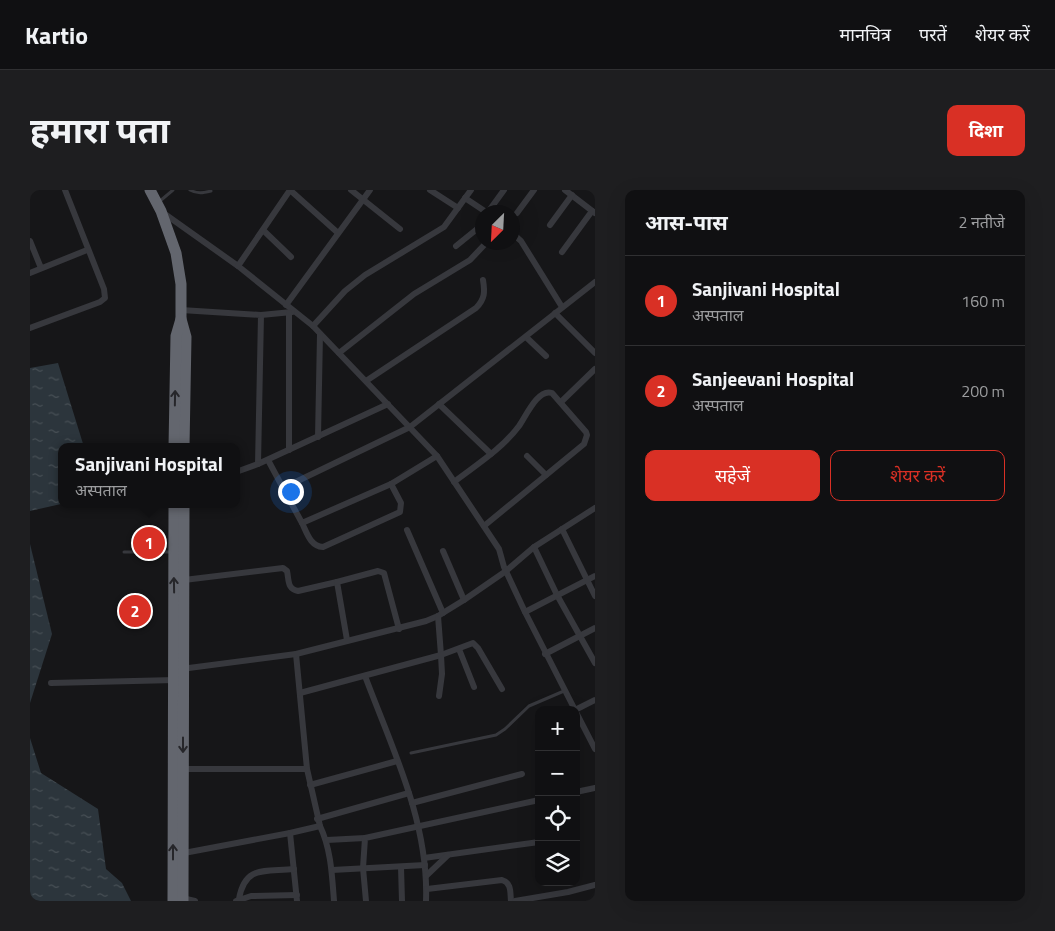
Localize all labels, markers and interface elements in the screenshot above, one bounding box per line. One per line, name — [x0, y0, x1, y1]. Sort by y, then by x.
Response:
text: Kartio — [25, 17, 88, 53]
text: मानचित्र — [839, 21, 891, 48]
text: परतें — [919, 21, 947, 48]
text: शेयर करें — [975, 21, 1030, 48]
text: हमारा पता — [30, 103, 170, 157]
button: दिशा — [947, 105, 1025, 156]
north arrow — [475, 205, 520, 250]
text: आस-पास — [645, 206, 728, 238]
text: 2 नतीजे — [959, 210, 1005, 234]
text: Sanjivani Hospital — [692, 274, 840, 303]
text: 1 — [657, 289, 665, 313]
text: 160 m — [961, 289, 1005, 313]
text: अस्पताल — [692, 303, 744, 327]
text: Sanjeevani Hospital — [692, 364, 854, 393]
text: 2 — [657, 379, 665, 403]
text: 200 m — [961, 379, 1005, 403]
one-way arrow — [170, 390, 180, 406]
text: अस्पताल — [692, 393, 744, 417]
popup — [58, 443, 240, 508]
text: Sanjivani Hospital — [75, 449, 223, 478]
button: सहेजें — [645, 450, 820, 501]
button: शेयर करें — [830, 450, 1005, 501]
text: अस्पताल — [75, 478, 127, 502]
your location — [278, 479, 304, 505]
pin: 1 — [133, 524, 165, 562]
one-way arrow — [169, 577, 179, 594]
pin: 2 — [119, 592, 151, 630]
map controls — [535, 706, 580, 886]
button: + — [535, 706, 580, 751]
one-way arrow — [178, 737, 188, 753]
button: − — [535, 751, 580, 796]
button: locate — [535, 796, 580, 841]
button: layers — [535, 841, 580, 886]
one-way arrow — [168, 845, 178, 861]

